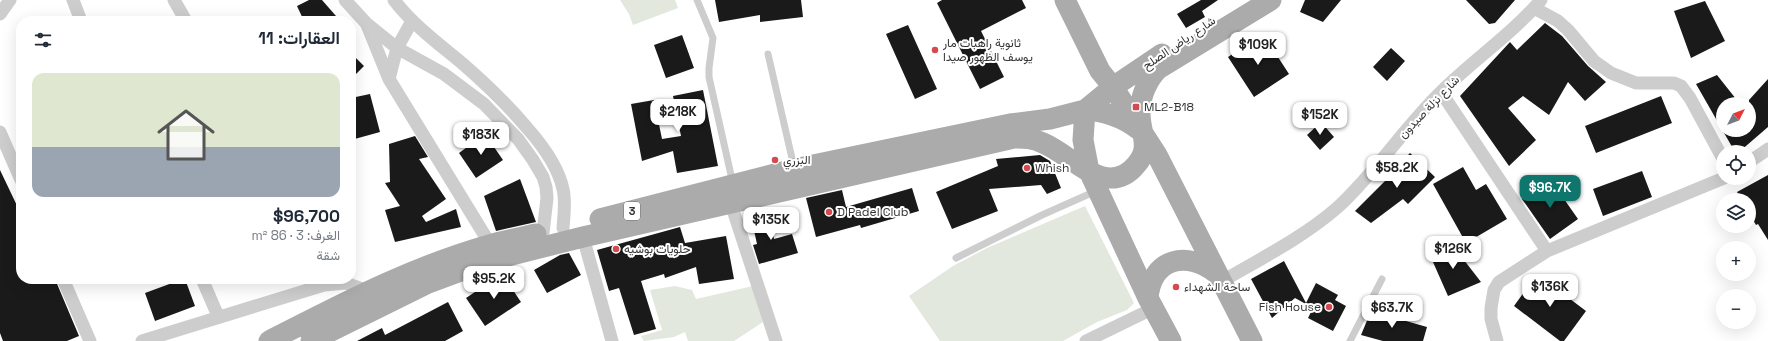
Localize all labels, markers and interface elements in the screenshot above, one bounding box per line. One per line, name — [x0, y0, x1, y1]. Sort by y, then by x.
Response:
street label: شارع رياض الصلح — [1139, 13, 1219, 74]
text: العقارات: 11 — [258, 27, 340, 49]
icon: filters — [32, 29, 54, 51]
pin: $109K — [1230, 32, 1286, 66]
place label: ثانوية راهبات مار يوسف الظهور صيدا — [942, 35, 1033, 65]
text: $109K — [1239, 36, 1277, 53]
marker: ثانوية راهبات مار يوسف الظهور صيدا — [930, 45, 940, 55]
street label: شارع نزلة صيدون — [1395, 72, 1464, 143]
north arrow — [1716, 97, 1756, 137]
map controls — [1716, 97, 1756, 329]
icon: home — [150, 99, 222, 171]
pin: $218K — [650, 99, 706, 133]
place label: ML2-B18 — [1144, 99, 1194, 115]
marker: ML2-B18 — [1131, 102, 1141, 112]
pin: $152K — [1292, 102, 1348, 136]
text: $218K — [659, 103, 697, 120]
text: $152K — [1301, 106, 1339, 123]
pin: $183K — [453, 122, 509, 156]
text: $183K — [462, 126, 500, 143]
button: locate — [1716, 145, 1756, 185]
place label: البزري — [783, 152, 810, 170]
marker: البزري — [770, 155, 780, 165]
pin: $58.2K — [1364, 155, 1430, 189]
text: $58.2K — [1375, 159, 1419, 176]
place label: Whish — [1035, 160, 1069, 176]
marker: Whish — [1022, 163, 1032, 173]
pin: $96.7K — [1517, 175, 1583, 209]
text: $96.7K — [1529, 179, 1571, 196]
button: layers — [1716, 193, 1756, 233]
road number: 3 — [624, 202, 640, 220]
place label: D Padel Club — [837, 204, 909, 220]
text: $96,700 — [273, 205, 340, 227]
pin: $135K — [743, 207, 799, 241]
marker: D Padel Club — [824, 207, 834, 217]
text: $135K — [752, 211, 790, 228]
text: الغرف: 3 · 86 m² — [251, 227, 340, 244]
pin: $126K — [1425, 236, 1481, 270]
text: $126K — [1434, 240, 1472, 257]
place label: حلويات بوشيه — [624, 241, 691, 257]
button: + — [1716, 241, 1756, 281]
marker: حلويات بوشيه — [611, 244, 621, 254]
text: شقة — [317, 247, 340, 264]
pin: $95.2K — [461, 266, 527, 300]
text: $95.2K — [472, 270, 516, 287]
pin: $136K — [1522, 274, 1578, 308]
text: $136K — [1531, 278, 1569, 295]
place label: ساحة الشهداء — [1184, 279, 1250, 295]
marker: ساحة الشهداء — [1171, 282, 1181, 292]
button: − — [1716, 289, 1756, 329]
pin: $63.7K — [1359, 295, 1425, 329]
place label: Fish House — [1259, 299, 1321, 315]
text: $63.7K — [1371, 299, 1413, 316]
marker: Fish House — [1324, 302, 1334, 312]

